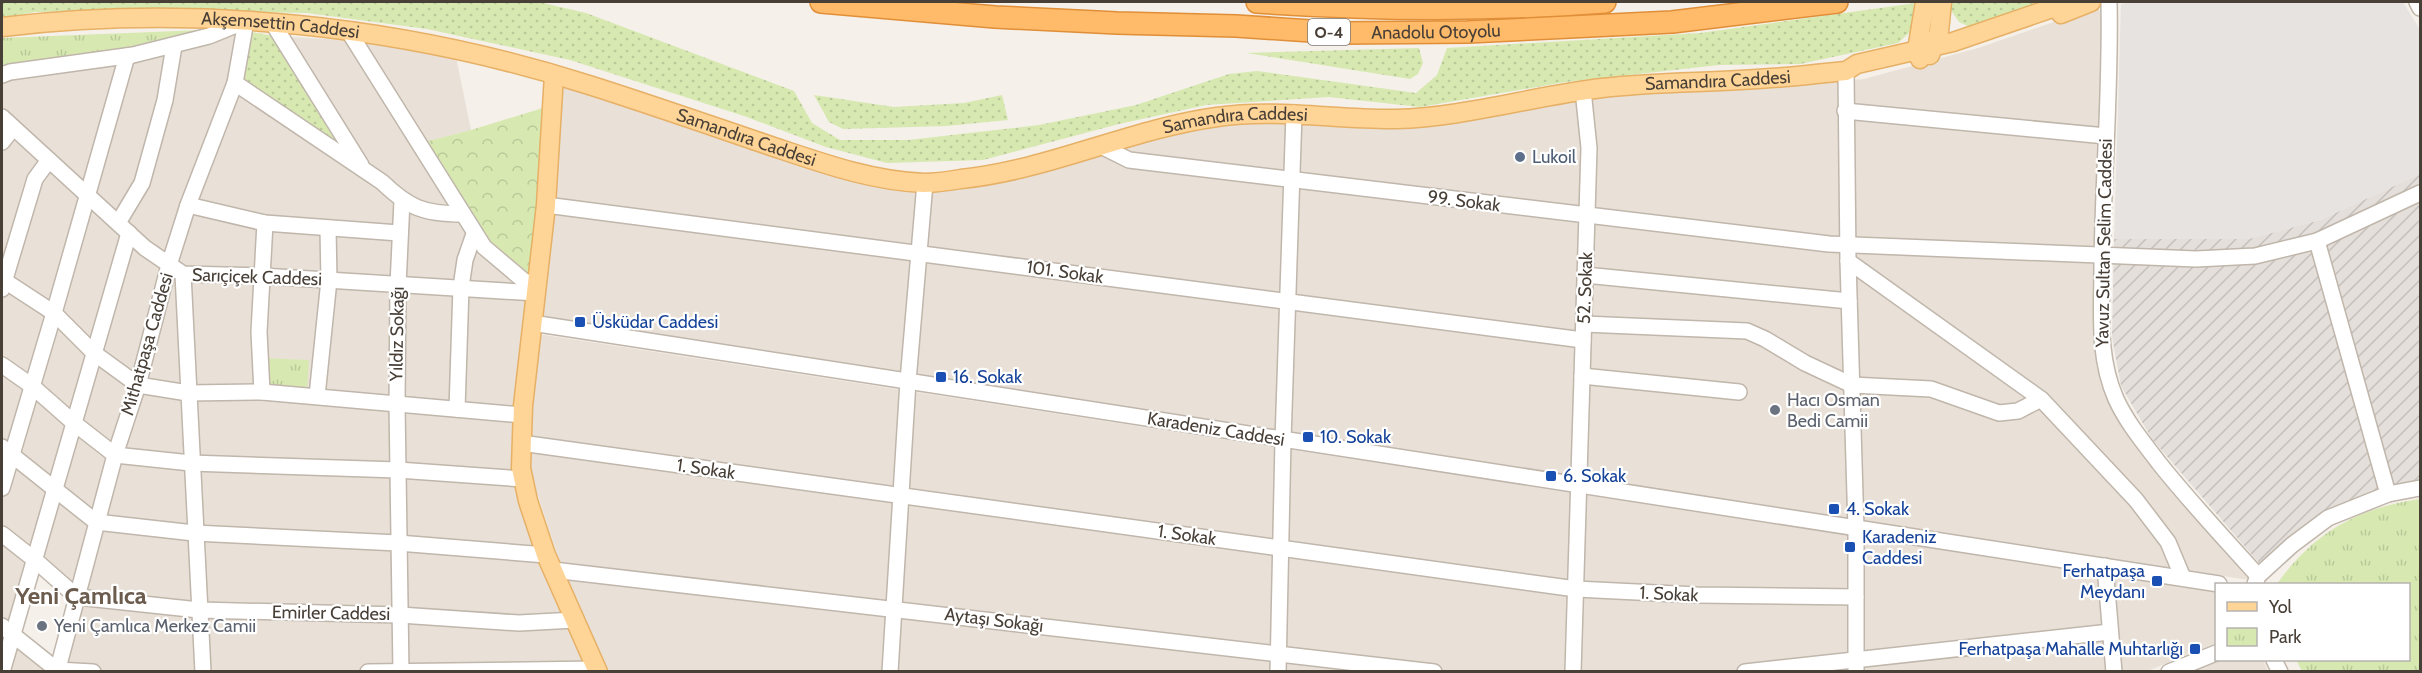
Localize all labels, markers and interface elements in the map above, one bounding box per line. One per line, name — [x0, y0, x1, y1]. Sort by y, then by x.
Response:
street label: Akşemsettin Caddesi — [201, 8, 361, 43]
road number: O-4 — [1308, 19, 1350, 45]
street label: Anadolu Otoyolu — [1371, 19, 1501, 44]
street label: Samandıra Caddesi — [1644, 66, 1792, 95]
street label: Samandıra Caddesi — [1160, 103, 1308, 138]
street label: Samandıra Caddesi — [674, 104, 819, 171]
street label: Yavuz Sultan Selim Caddesi — [2091, 138, 2117, 349]
place label: Lukoil — [1532, 146, 1577, 168]
marker: Lukoil — [1513, 150, 1527, 164]
street label: 99. Sokak — [1426, 186, 1502, 216]
street label: 52. Sokak — [1573, 251, 1597, 324]
street label: 101. Sokak — [1025, 256, 1106, 288]
street label: Sarıçiçek Caddesi — [192, 264, 322, 290]
street label: Mithatpaşa Caddesi — [116, 270, 178, 418]
street label: Yıldız Sokağı — [385, 286, 409, 383]
place label: Üsküdar Caddesi — [592, 311, 718, 333]
marker: Üsküdar Caddesi — [573, 315, 587, 329]
place label: 16. Sokak — [953, 366, 1023, 388]
marker: 16. Sokak — [934, 370, 948, 384]
place label: Hacı Osman Bedi Camii — [1787, 389, 1880, 432]
marker: Hacı Osman Bedi Camii — [1768, 403, 1782, 417]
street label: Karadeniz Caddesi — [1146, 407, 1286, 451]
place label: 10. Sokak — [1320, 426, 1392, 448]
marker: 10. Sokak — [1301, 430, 1315, 444]
street label: 1. Sokak — [675, 454, 738, 484]
place label: 6. Sokak — [1563, 465, 1627, 487]
marker: 6. Sokak — [1544, 469, 1558, 483]
place label: 4. Sokak — [1846, 498, 1910, 520]
marker: 4. Sokak — [1827, 502, 1841, 516]
street label: 1. Sokak — [1156, 520, 1219, 550]
place label: Karadeniz Caddesi — [1862, 526, 1937, 569]
marker: Karadeniz Caddesi — [1843, 540, 1857, 554]
place label: Ferhatpaşa Meydanı — [2062, 560, 2145, 603]
marker: Ferhatpaşa Meydanı — [2150, 574, 2164, 588]
district label: Yeni Çamlıca — [14, 581, 147, 610]
street label: 1. Sokak — [1639, 581, 1700, 607]
legend — [2215, 583, 2410, 661]
text: Yol — [2268, 596, 2293, 618]
street label: Emirler Caddesi — [272, 601, 390, 625]
street label: Aytaşı Sokağı — [943, 603, 1045, 637]
place label: Yeni Çamlıca Merkez Camii — [53, 615, 256, 637]
marker: Yeni Çamlıca Merkez Camii — [35, 619, 49, 633]
text: Park — [2269, 626, 2302, 648]
place label: Ferhatpaşa Mahalle Muhtarlığı — [1958, 638, 2183, 660]
marker: Ferhatpaşa Mahalle Muhtarlığı — [2188, 642, 2202, 656]

